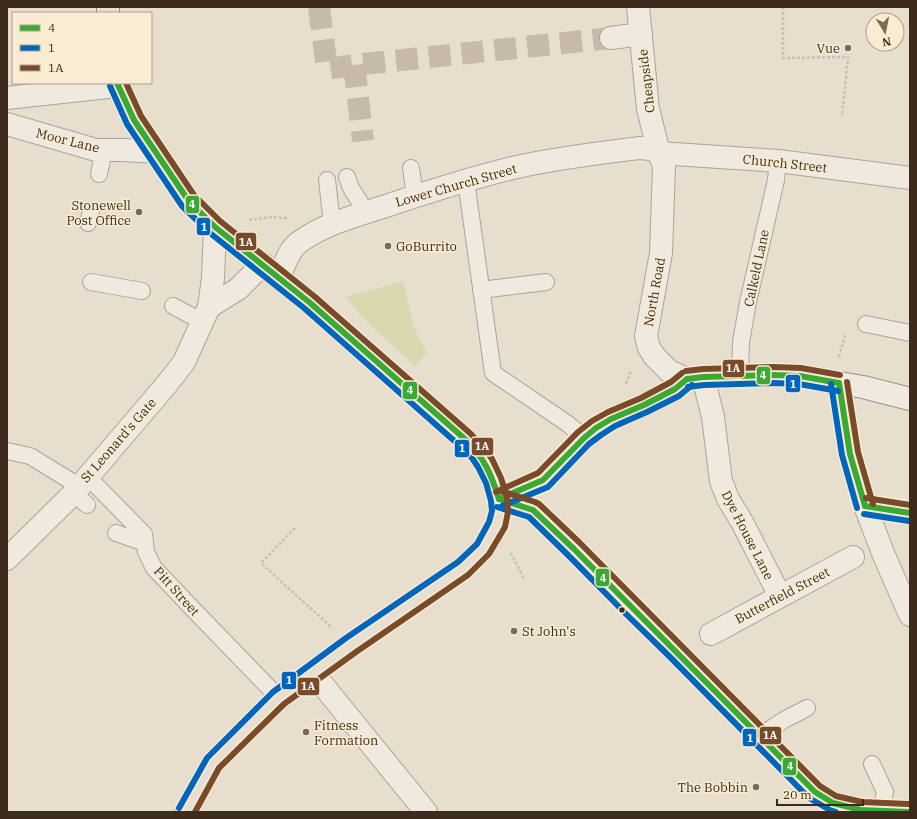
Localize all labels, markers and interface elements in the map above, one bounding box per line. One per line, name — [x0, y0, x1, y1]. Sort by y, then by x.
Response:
legend — [12, 12, 152, 84]
north arrow — [865, 12, 905, 52]
text: 4 — [48, 20, 55, 35]
text: N — [881, 34, 892, 50]
text: 1 — [48, 40, 55, 55]
place label: Vue — [817, 40, 840, 57]
marker: Vue — [843, 43, 853, 53]
street label: Cheapside — [634, 48, 659, 114]
text: 1A — [48, 60, 64, 75]
street label: Moor Lane — [34, 124, 101, 157]
street label: Church Street — [742, 151, 828, 176]
street label: Lower Church Street — [394, 160, 519, 211]
line badge: 4 — [185, 195, 200, 214]
place label: Stonewell Post Office — [66, 197, 131, 229]
text: 4 — [189, 197, 196, 211]
marker: Stonewell Post Office — [134, 207, 144, 217]
line badge: 1 — [196, 217, 211, 236]
text: 1 — [201, 220, 208, 234]
street label: Calkeld Lane — [740, 228, 773, 308]
line badge: 1A — [235, 232, 257, 251]
text: 1A — [239, 235, 253, 249]
place label: GoBurrito — [396, 238, 457, 255]
marker: GoBurrito — [383, 241, 393, 251]
street label: North Road — [640, 256, 669, 328]
line badge: 1A — [722, 359, 745, 378]
text: 1A — [726, 361, 740, 375]
line badge: 4 — [756, 366, 771, 385]
text: 4 — [760, 368, 767, 382]
line badge: 1 — [785, 374, 801, 393]
text: 1 — [790, 377, 797, 391]
line badge: 4 — [402, 381, 418, 400]
text: 4 — [407, 383, 414, 397]
street label: St Leonard's Gate — [77, 394, 160, 486]
line badge: 1A — [471, 437, 494, 456]
line badge: 1 — [454, 439, 470, 458]
text: 1A — [475, 439, 489, 453]
text: 1 — [459, 441, 466, 455]
street label: Dye House Lane — [718, 488, 777, 583]
street label: Pitt Street — [150, 563, 204, 620]
street label: Butterfield Street — [732, 563, 833, 628]
line badge: 4 — [595, 568, 610, 587]
text: 4 — [600, 571, 607, 585]
unlabelled marker — [617, 605, 627, 615]
place label: St John's — [522, 623, 576, 640]
marker: St John's — [509, 626, 519, 636]
line badge: 1 — [281, 671, 297, 690]
text: 1 — [286, 673, 293, 687]
line badge: 1A — [297, 677, 320, 696]
text: 1A — [301, 679, 315, 693]
place label: Fitness Formation — [314, 717, 378, 749]
line badge: 1A — [759, 726, 782, 745]
marker: Fitness Formation — [301, 727, 311, 737]
line badge: 1 — [742, 728, 757, 747]
text: 1A — [763, 728, 777, 742]
text: 1 — [747, 731, 754, 745]
line badge: 4 — [782, 757, 797, 776]
text: 4 — [787, 759, 794, 773]
place label: The Bobbin — [677, 779, 748, 796]
scale bar — [777, 781, 863, 807]
marker: The Bobbin — [751, 782, 761, 792]
text: 20 m — [783, 787, 812, 802]

